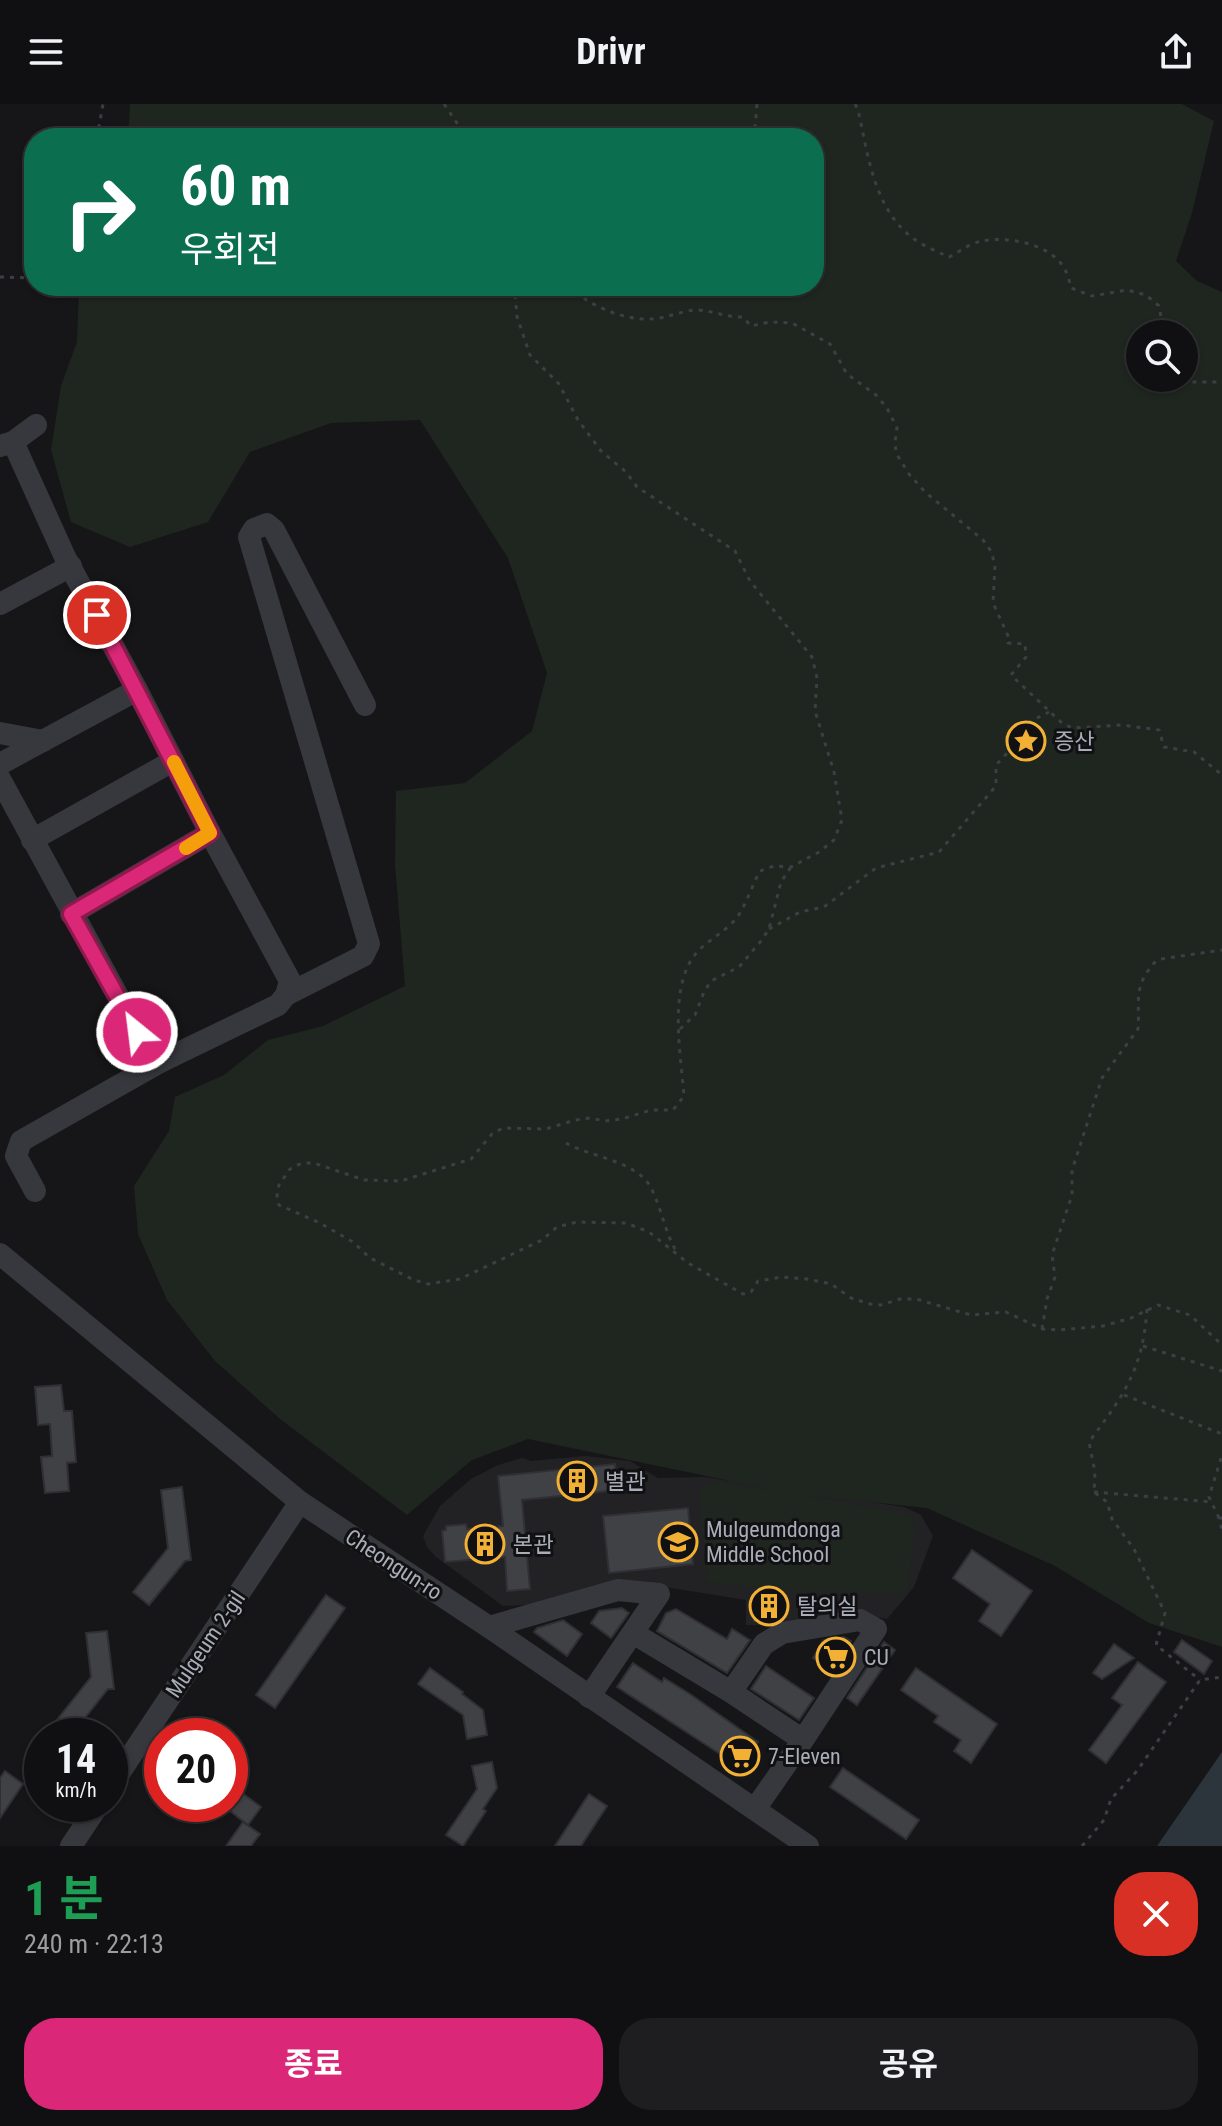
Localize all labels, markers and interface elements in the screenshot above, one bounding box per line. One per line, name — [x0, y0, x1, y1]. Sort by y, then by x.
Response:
icon: menu — [24, 30, 68, 74]
icon: share — [1154, 30, 1198, 74]
text: Drivr — [576, 31, 646, 73]
text: 60 m — [180, 153, 291, 219]
icon: right — [48, 160, 152, 264]
text: 우회전 — [180, 229, 279, 271]
map controls — [1126, 320, 1198, 392]
button: search — [1126, 320, 1198, 392]
pin — [63, 581, 131, 649]
icon: arrive — [75, 593, 119, 637]
place icon: 증산 — [1005, 720, 1047, 762]
place label: 증산 — [1054, 729, 1094, 754]
position arrow — [95, 990, 179, 1074]
building icon: 별관 — [556, 1460, 598, 1502]
place label: 별관 — [605, 1469, 645, 1494]
place label: Mulgeumdonga Middle School — [706, 1517, 841, 1567]
school or university icon: Mulgeumdonga Middle School — [657, 1521, 699, 1563]
building icon: 본관 — [464, 1523, 506, 1565]
street label: Cheongun-ro — [341, 1524, 447, 1605]
place label: 본관 — [513, 1532, 553, 1557]
building icon: 탈의실 — [748, 1585, 790, 1627]
street label: Mulgeum 2-gil — [161, 1586, 250, 1702]
place label: 탈의실 — [797, 1594, 858, 1619]
supermarket icon: CU — [815, 1636, 857, 1678]
place label: CU — [864, 1645, 889, 1670]
speed limit sign: 20 — [144, 1718, 248, 1822]
supermarket icon: 7-Eleven — [719, 1735, 761, 1777]
text: 14 — [56, 1736, 96, 1783]
place label: 7-Eleven — [768, 1744, 841, 1769]
text: km/h — [55, 1778, 97, 1802]
text: 1 분 — [24, 1870, 103, 1927]
button: close — [1114, 1872, 1198, 1956]
text: 240 m · 22:13 — [24, 1929, 164, 1959]
button: 종료 — [24, 2018, 603, 2110]
button: 공유 — [619, 2018, 1198, 2110]

